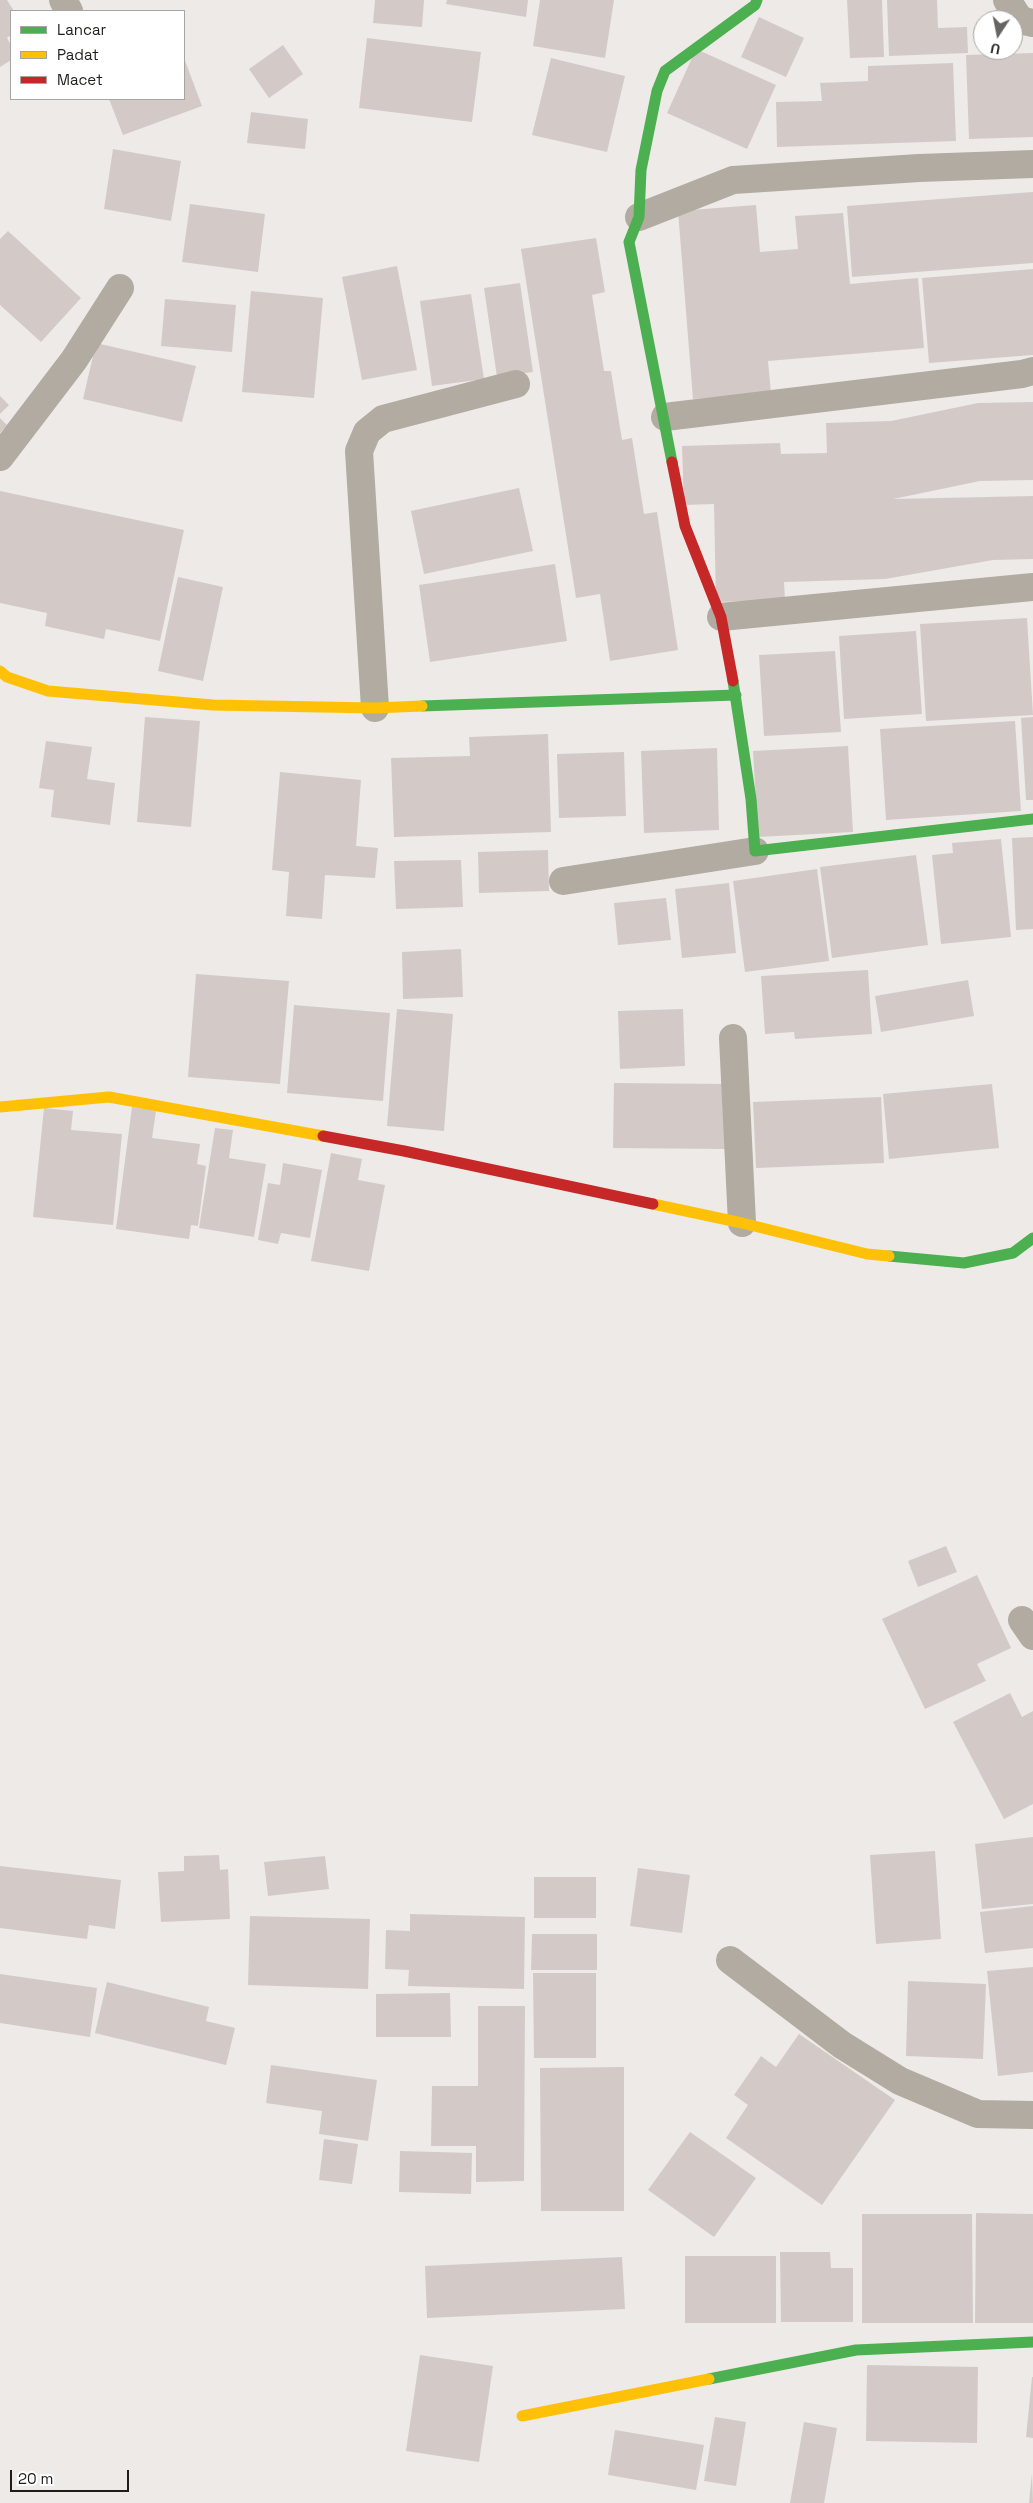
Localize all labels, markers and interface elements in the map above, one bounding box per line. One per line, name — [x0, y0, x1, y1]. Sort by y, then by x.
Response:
legend — [10, 10, 185, 100]
north arrow — [973, 10, 1023, 60]
text: Lancar — [57, 20, 106, 39]
text: U — [989, 39, 1002, 58]
text: Padat — [57, 45, 99, 64]
text: Macet — [57, 70, 103, 89]
scale bar — [12, 2460, 131, 2492]
text: 20 m — [18, 2469, 53, 2488]

